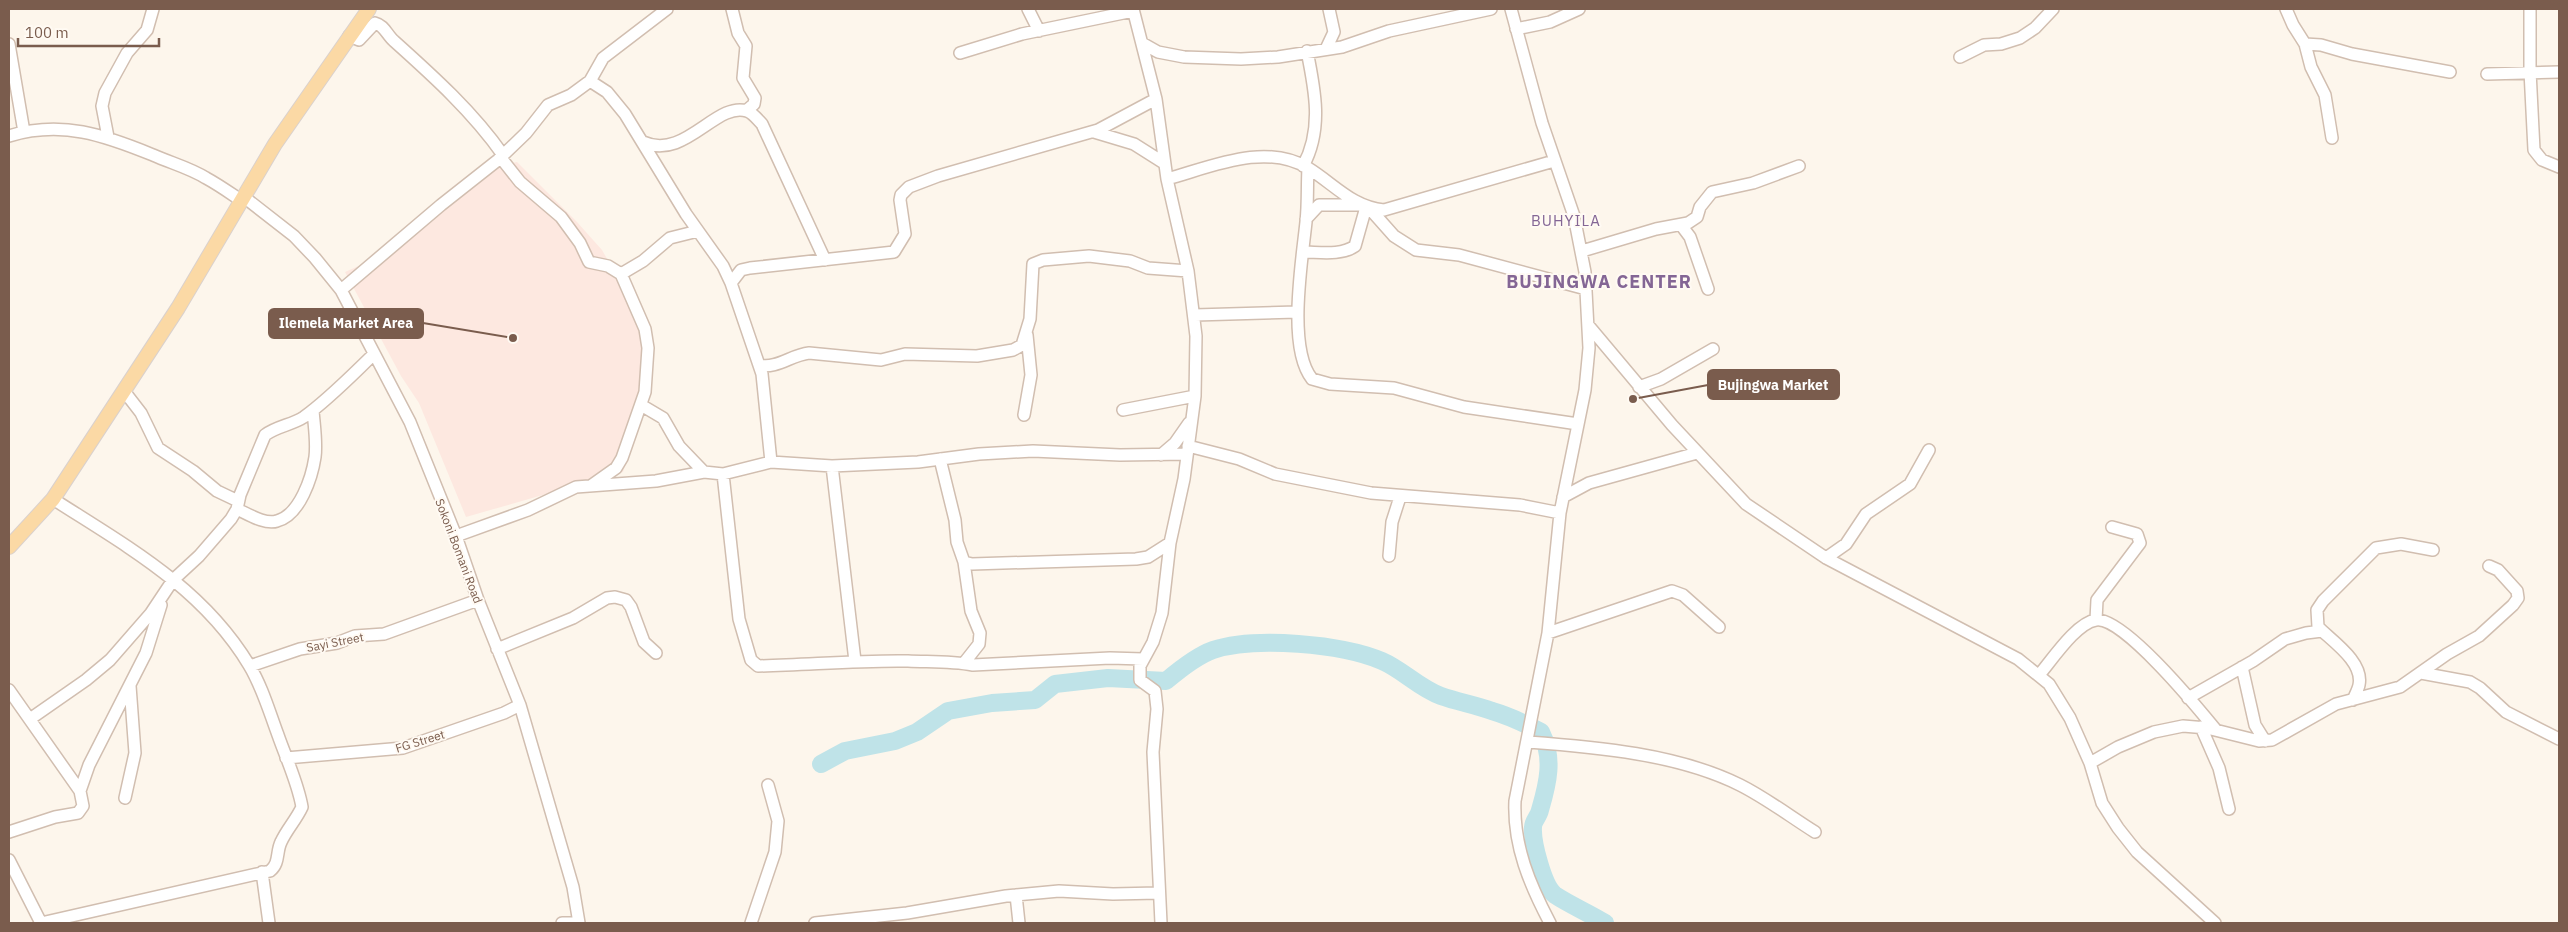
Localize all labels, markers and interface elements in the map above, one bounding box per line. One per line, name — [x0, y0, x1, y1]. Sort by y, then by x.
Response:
scale bar — [18, 15, 159, 47]
text: 100 m — [25, 23, 69, 42]
district label: BUHYILA — [1531, 211, 1601, 230]
district label: BUJINGWA CENTER — [1506, 270, 1692, 293]
callout: Ilemela Market Area — [269, 309, 423, 338]
text: Ilemela Market Area — [279, 314, 413, 332]
callout: Bujingwa Market — [1708, 370, 1839, 399]
text: Bujingwa Market — [1718, 376, 1828, 394]
street label: Sokoni Bomani Road — [432, 497, 486, 605]
street label: Sayi Street — [305, 629, 365, 655]
street label: FG Street — [394, 726, 446, 756]

